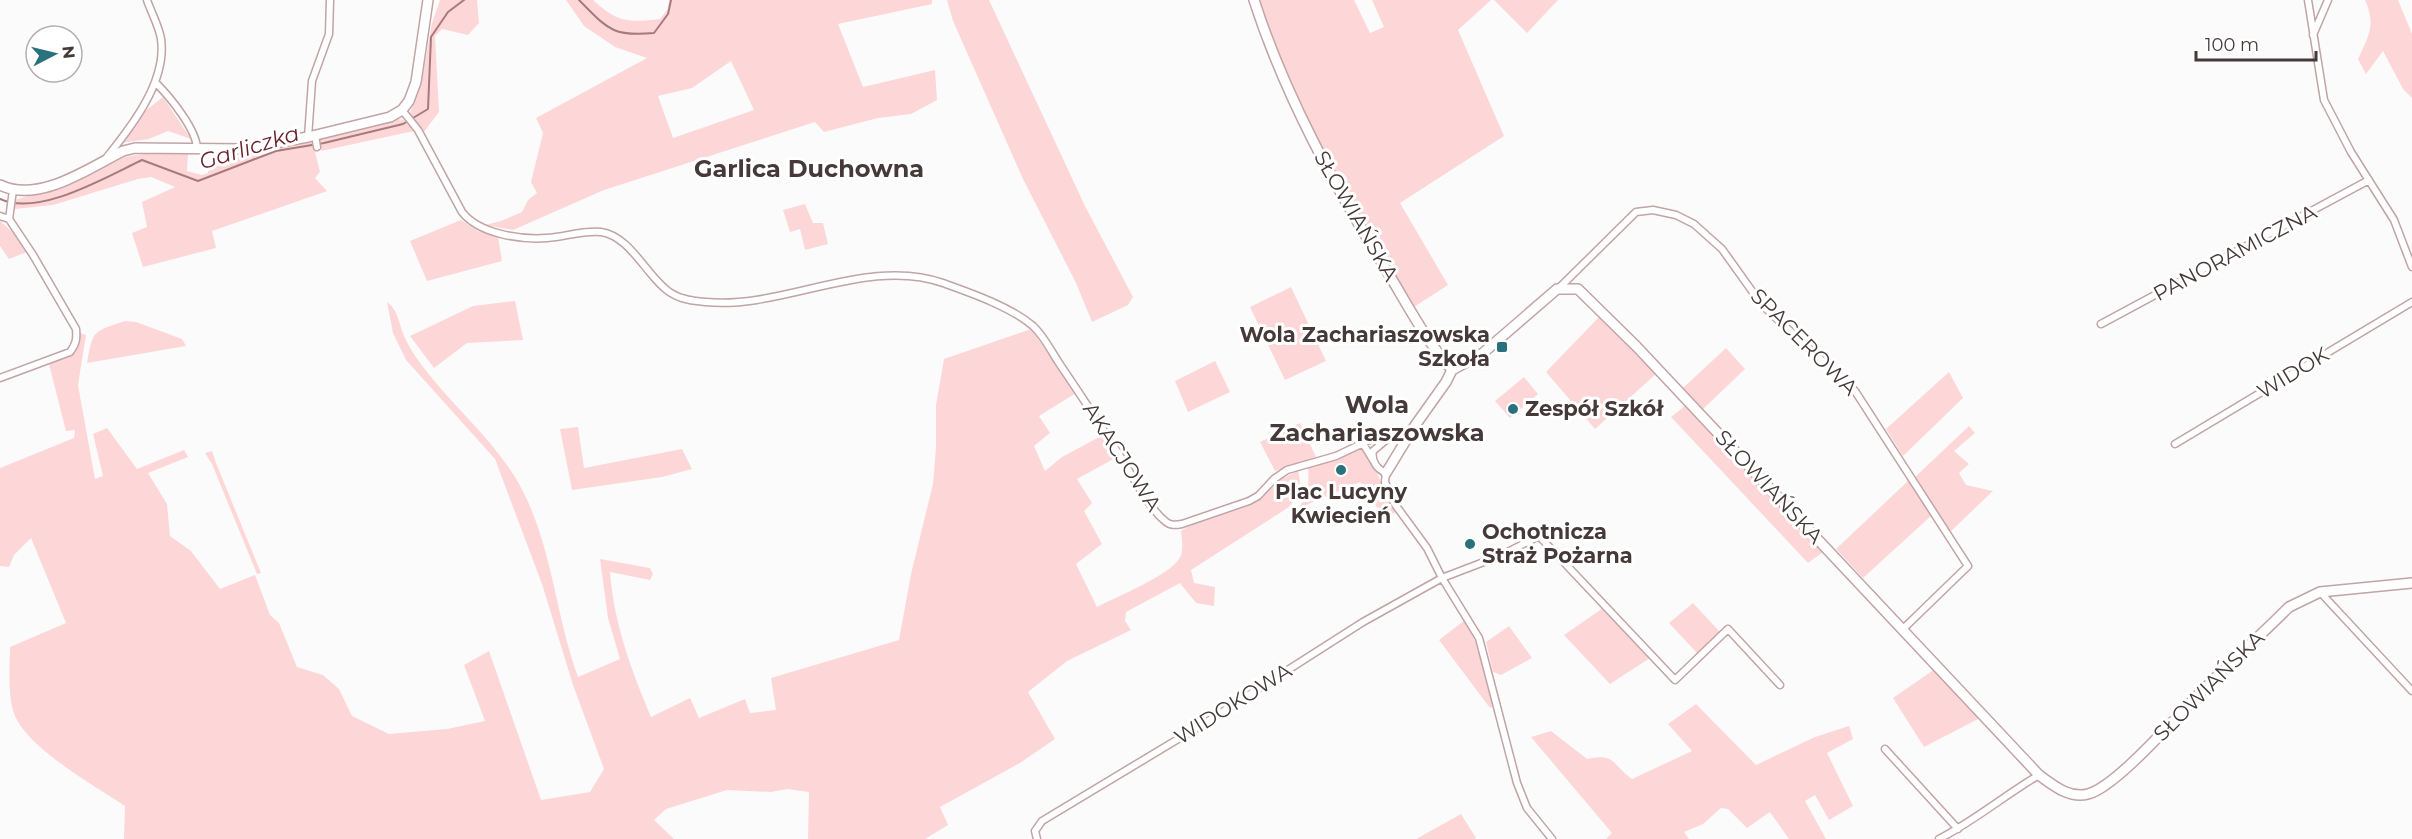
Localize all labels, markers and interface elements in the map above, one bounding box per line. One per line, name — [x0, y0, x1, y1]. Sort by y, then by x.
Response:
north arrow — [24, 24, 84, 84]
scale bar — [2196, 24, 2316, 62]
text: 100 m — [2205, 34, 2259, 56]
text: N — [58, 45, 79, 60]
water label: Garliczka — [196, 119, 303, 176]
street label: SŁOWIAŃSKA — [1309, 146, 1404, 286]
district label: Garlica Duchowna — [694, 154, 924, 183]
street label: PANORAMICZNA — [2149, 199, 2321, 306]
street label: SPACEROWA — [1746, 283, 1864, 401]
place label: Wola Zachariaszowska Szkoła — [1240, 322, 1490, 371]
marker: Wola Zachariaszowska Szkoła — [1495, 340, 1509, 354]
street label: WIDOK — [2252, 341, 2333, 404]
district label: Wola Zachariaszowska — [1269, 390, 1485, 447]
place label: Zespół Szkół — [1525, 396, 1664, 421]
street label: AKACJOWA — [1078, 398, 1167, 517]
marker: Zespół Szkół — [1506, 402, 1520, 416]
street label: SŁOWIAŃSKA — [1710, 425, 1829, 549]
marker: Plac Lucyny Kwiecień — [1334, 463, 1348, 477]
place label: Plac Lucyny Kwiecień — [1275, 479, 1407, 528]
place label: Ochotnicza Straż Pożarna — [1482, 519, 1633, 568]
marker: Ochotnicza Straż Pożarna — [1463, 537, 1477, 551]
street label: SŁOWIAŃSKA — [2148, 624, 2270, 746]
street label: WIDOKOWA — [1170, 657, 1297, 749]

